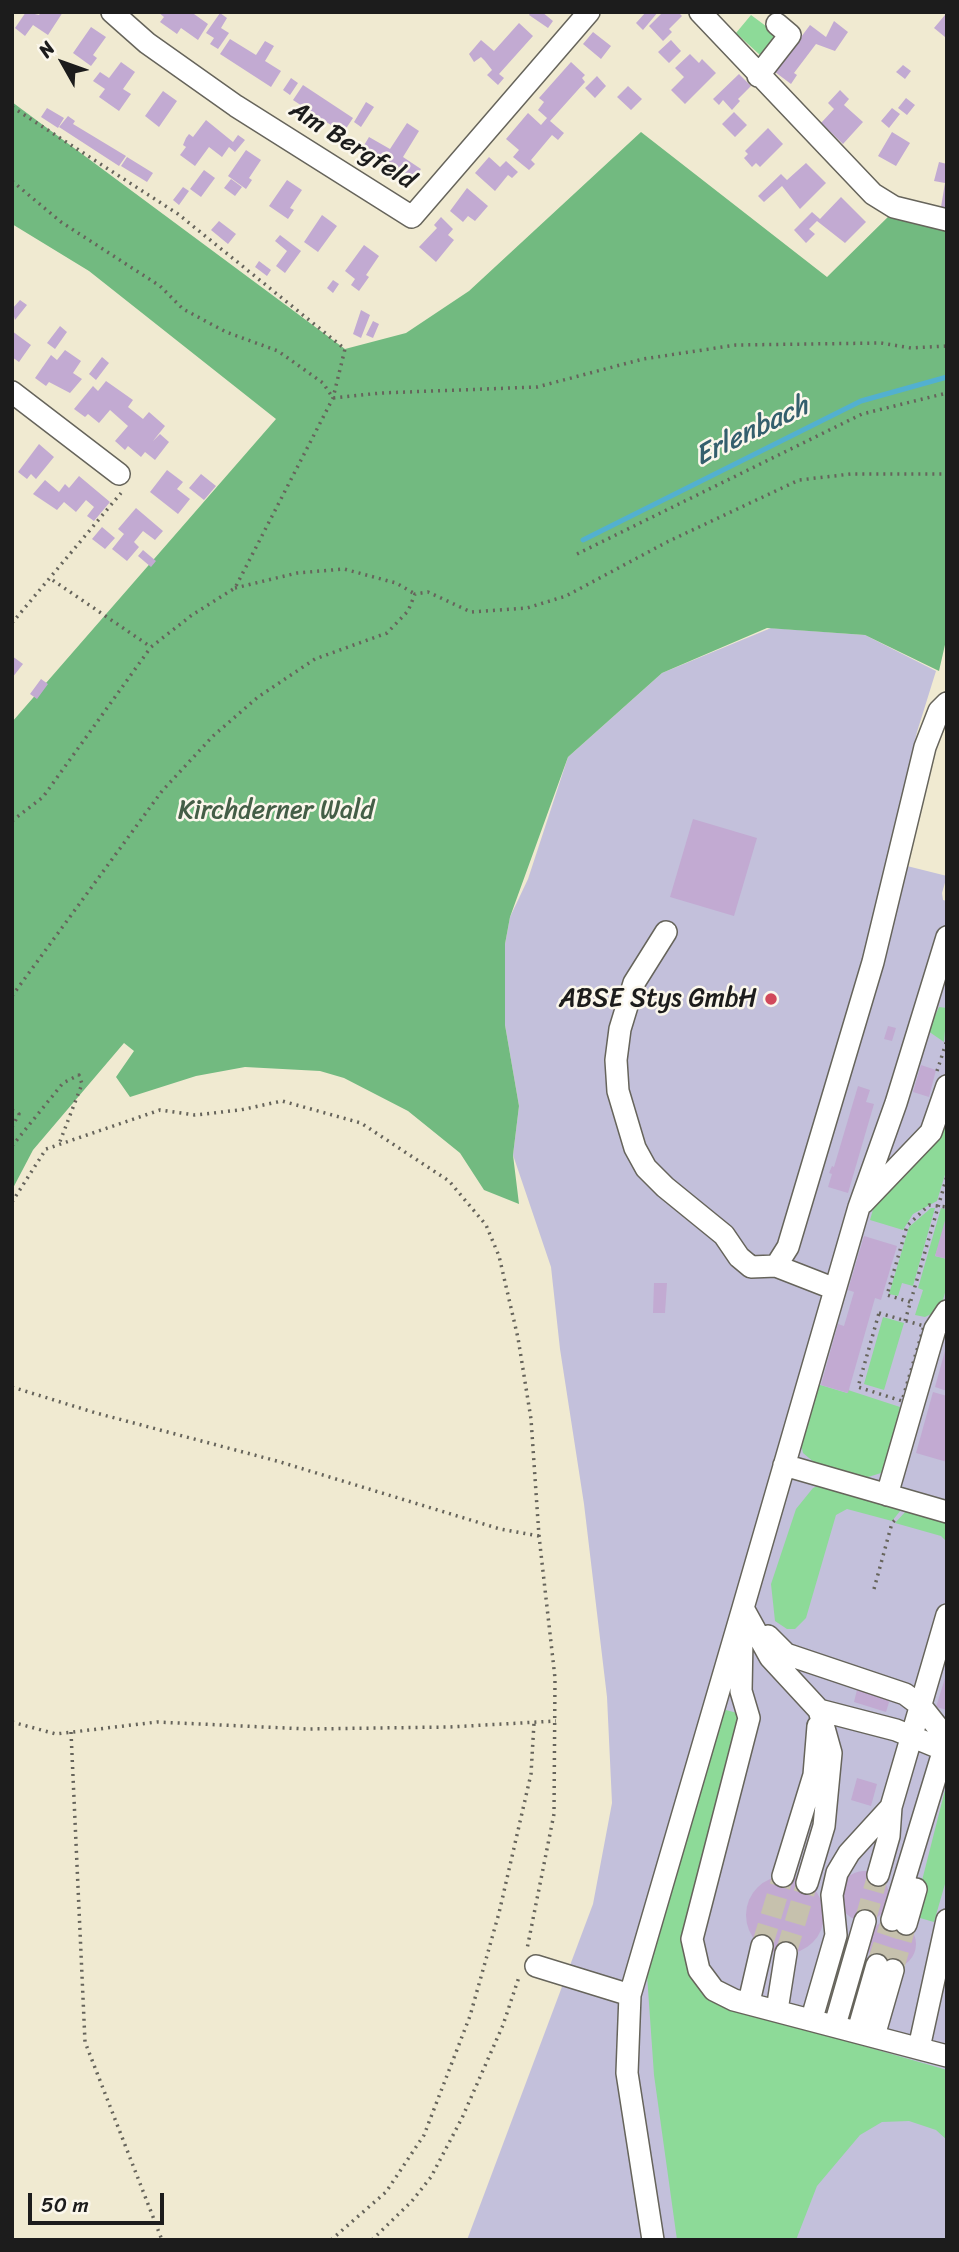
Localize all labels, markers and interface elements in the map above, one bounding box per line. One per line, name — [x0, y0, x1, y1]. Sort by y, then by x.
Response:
north arrow — [28, 28, 98, 98]
text: N — [30, 34, 63, 65]
street label: Am Bergfeld — [283, 95, 421, 197]
water label: Erlenbach — [690, 390, 814, 474]
park label: Kirchderner Wald — [178, 795, 374, 827]
place label: ABSE Stys GmbH — [559, 983, 757, 1015]
marker: ABSE Stys GmbH — [763, 991, 779, 1007]
scale bar — [32, 2178, 168, 2222]
text: 50 m — [41, 2186, 89, 2224]

